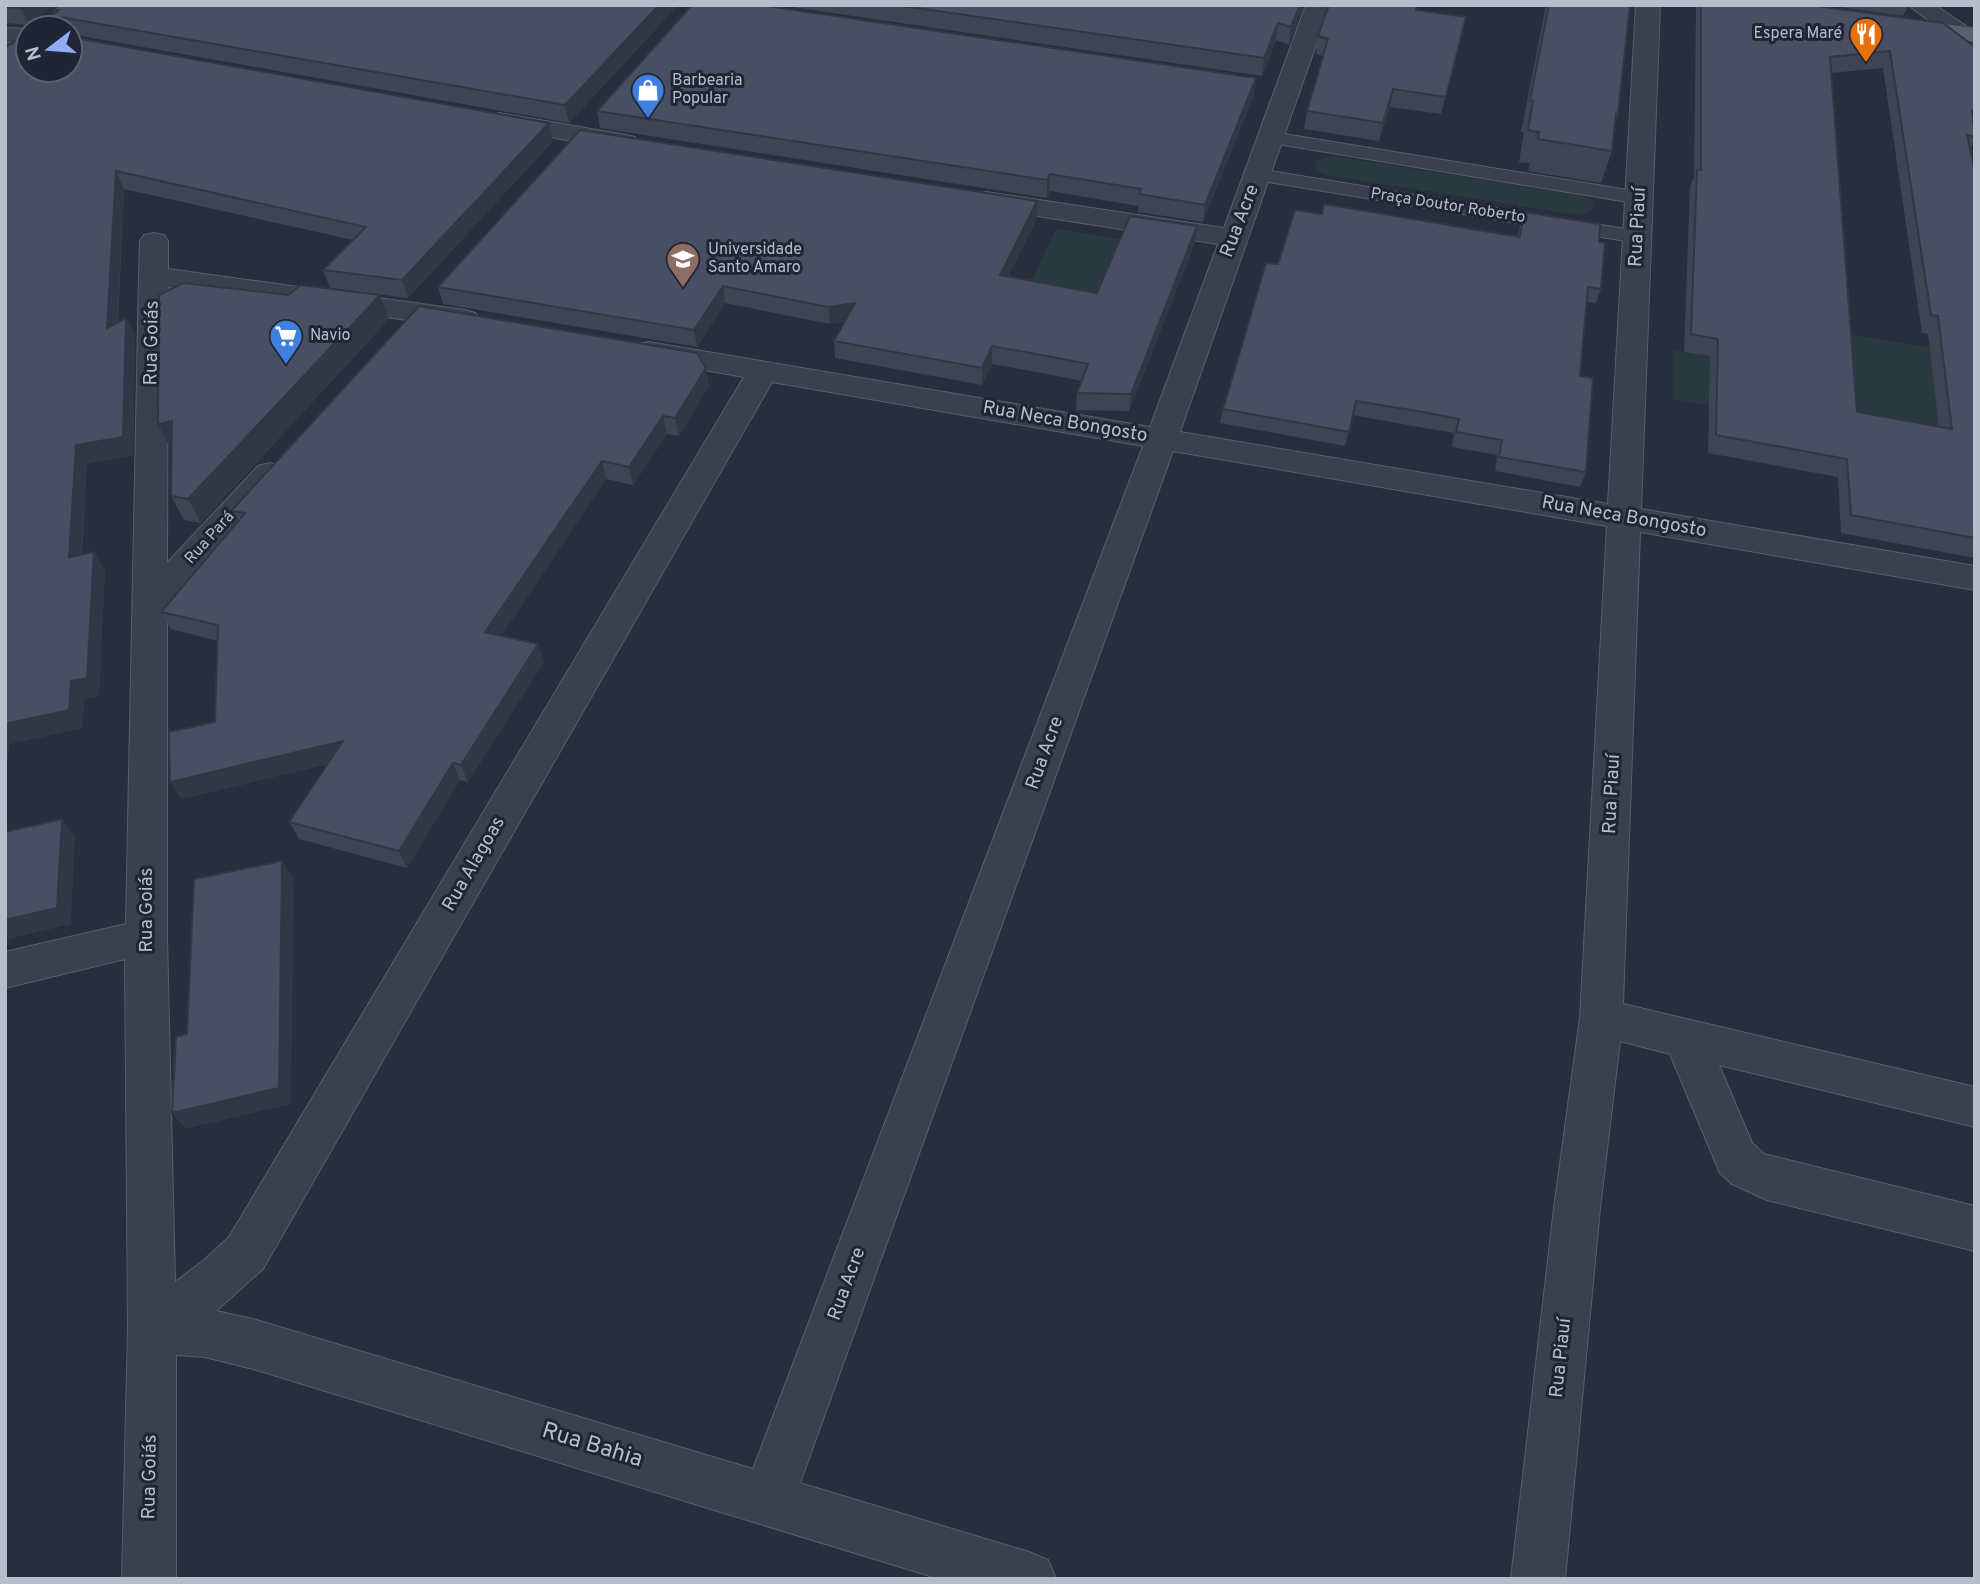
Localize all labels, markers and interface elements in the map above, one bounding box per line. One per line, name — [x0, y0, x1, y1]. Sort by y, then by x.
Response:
north arrow — [14, 14, 84, 84]
restaurant icon: Espera Maré — [1847, 15, 1885, 64]
place label: Espera Maré — [1754, 24, 1842, 44]
text: N — [21, 43, 48, 63]
shop icon: Barbearia Popular — [629, 71, 667, 120]
place label: Barbearia Popular — [672, 71, 742, 109]
street label: Rua Acre — [1215, 181, 1265, 261]
street label: Praça Doutor Roberto — [1369, 184, 1527, 228]
street label: Rua Piauí — [1624, 184, 1652, 268]
school or university icon: Universidade Santo Amaro — [664, 240, 702, 289]
place label: Universidade Santo Amaro — [708, 240, 802, 278]
street label: Rua Goiás — [139, 300, 165, 386]
supermarket icon: Navio — [267, 317, 305, 366]
place label: Navio — [310, 326, 350, 346]
street label: Rua Neca Bongosto — [981, 396, 1149, 448]
street label: Rua Neca Bongosto — [1540, 491, 1708, 543]
street label: Rua Pará — [181, 507, 239, 569]
street label: Rua Acre — [1021, 713, 1069, 793]
street label: Rua Piauí — [1598, 751, 1626, 835]
street label: Rua Alagoas — [437, 812, 511, 916]
street label: Rua Goiás — [135, 867, 159, 953]
street label: Rua Acre — [823, 1244, 871, 1324]
street label: Rua Piauí — [1545, 1315, 1577, 1399]
street label: Rua Bahia — [538, 1417, 646, 1475]
street label: Rua Goiás — [137, 1434, 163, 1520]

